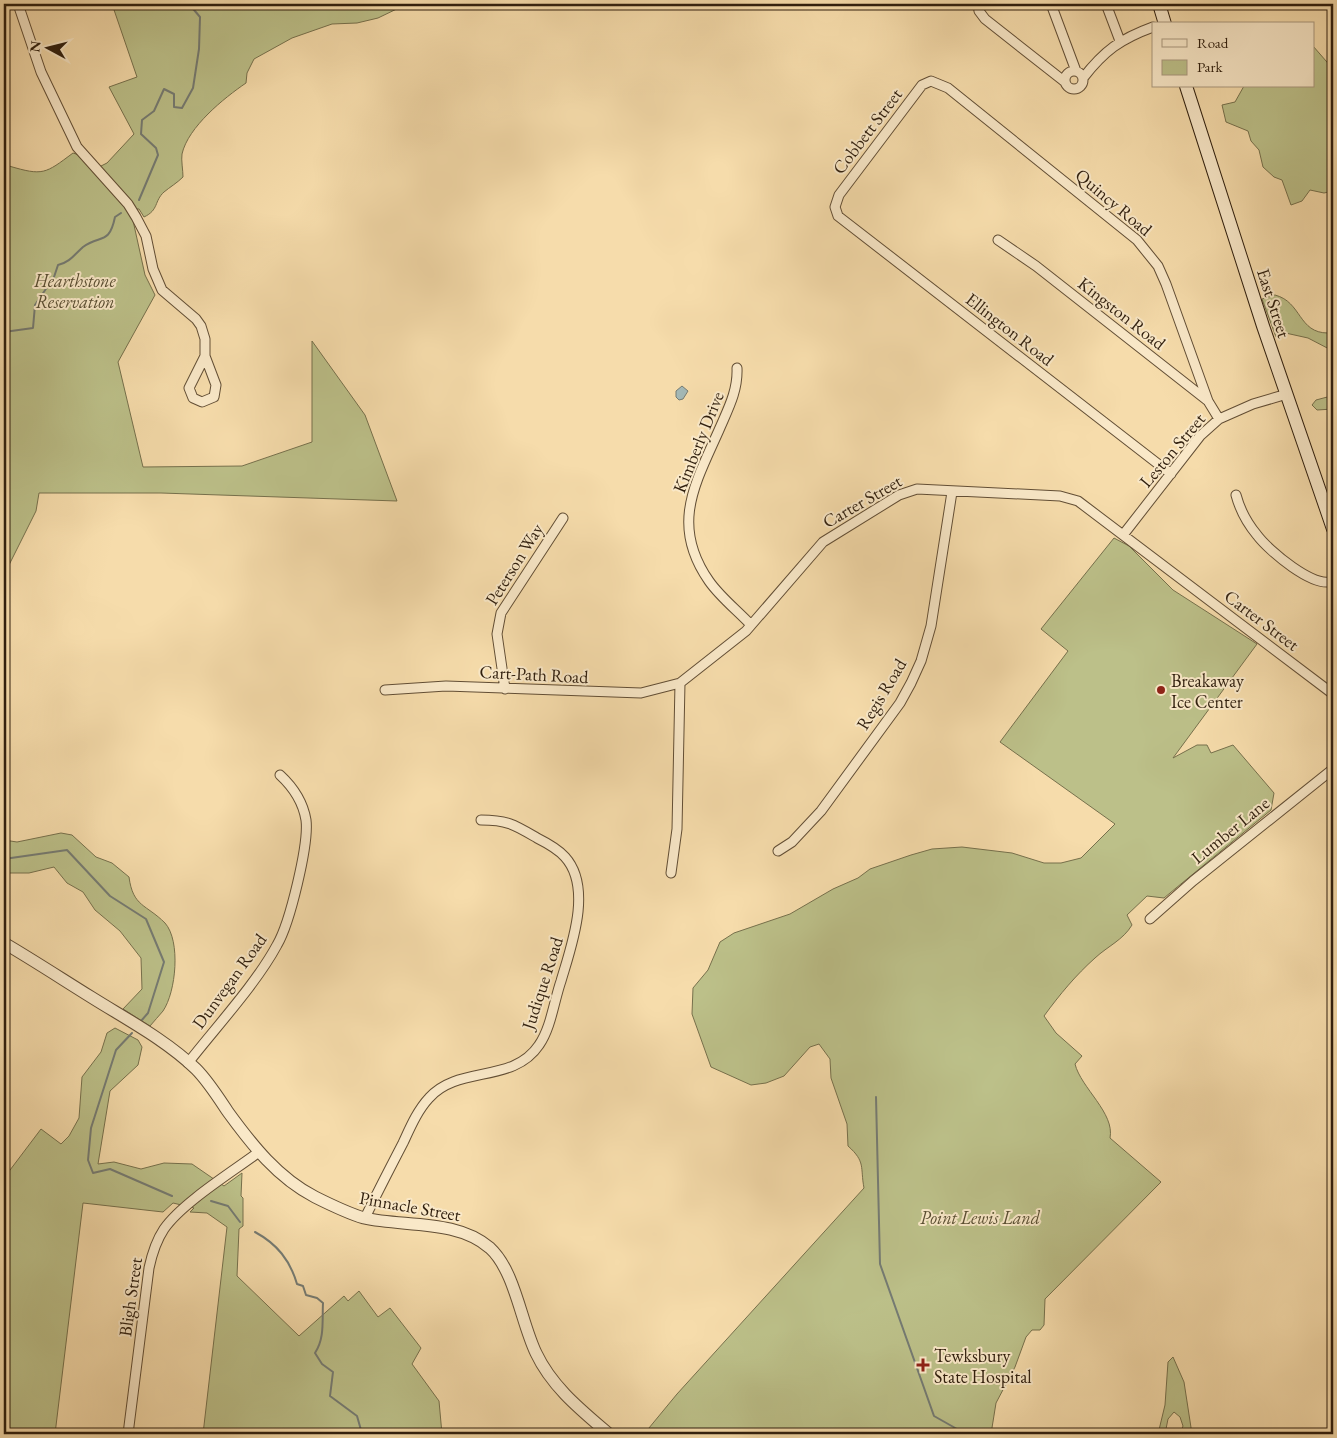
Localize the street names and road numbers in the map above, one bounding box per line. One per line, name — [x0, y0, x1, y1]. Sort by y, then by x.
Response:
street label: Cobbett Street — [827, 83, 907, 179]
street label: Quincy Road — [1071, 163, 1158, 241]
street label: East Street — [1252, 265, 1296, 341]
street label: Kingston Road — [1073, 272, 1171, 355]
street label: Ellington Road — [961, 287, 1059, 371]
street label: Kimberly Drive — [667, 388, 729, 496]
street label: Leston Street — [1134, 408, 1210, 492]
street label: Carter Street — [818, 469, 906, 533]
street label: Peterson Way — [480, 519, 548, 609]
street label: Carter Street — [1220, 584, 1304, 656]
street label: Regis Road — [851, 653, 912, 734]
street label: Cart-Path Road — [479, 660, 590, 688]
street label: Lumber Lane — [1186, 791, 1274, 869]
street label: Dunvegan Road — [187, 928, 272, 1033]
street label: Judique Road — [516, 933, 568, 1034]
street label: Pinnacle Street — [358, 1186, 463, 1226]
street label: Bligh Street — [113, 1256, 147, 1338]

